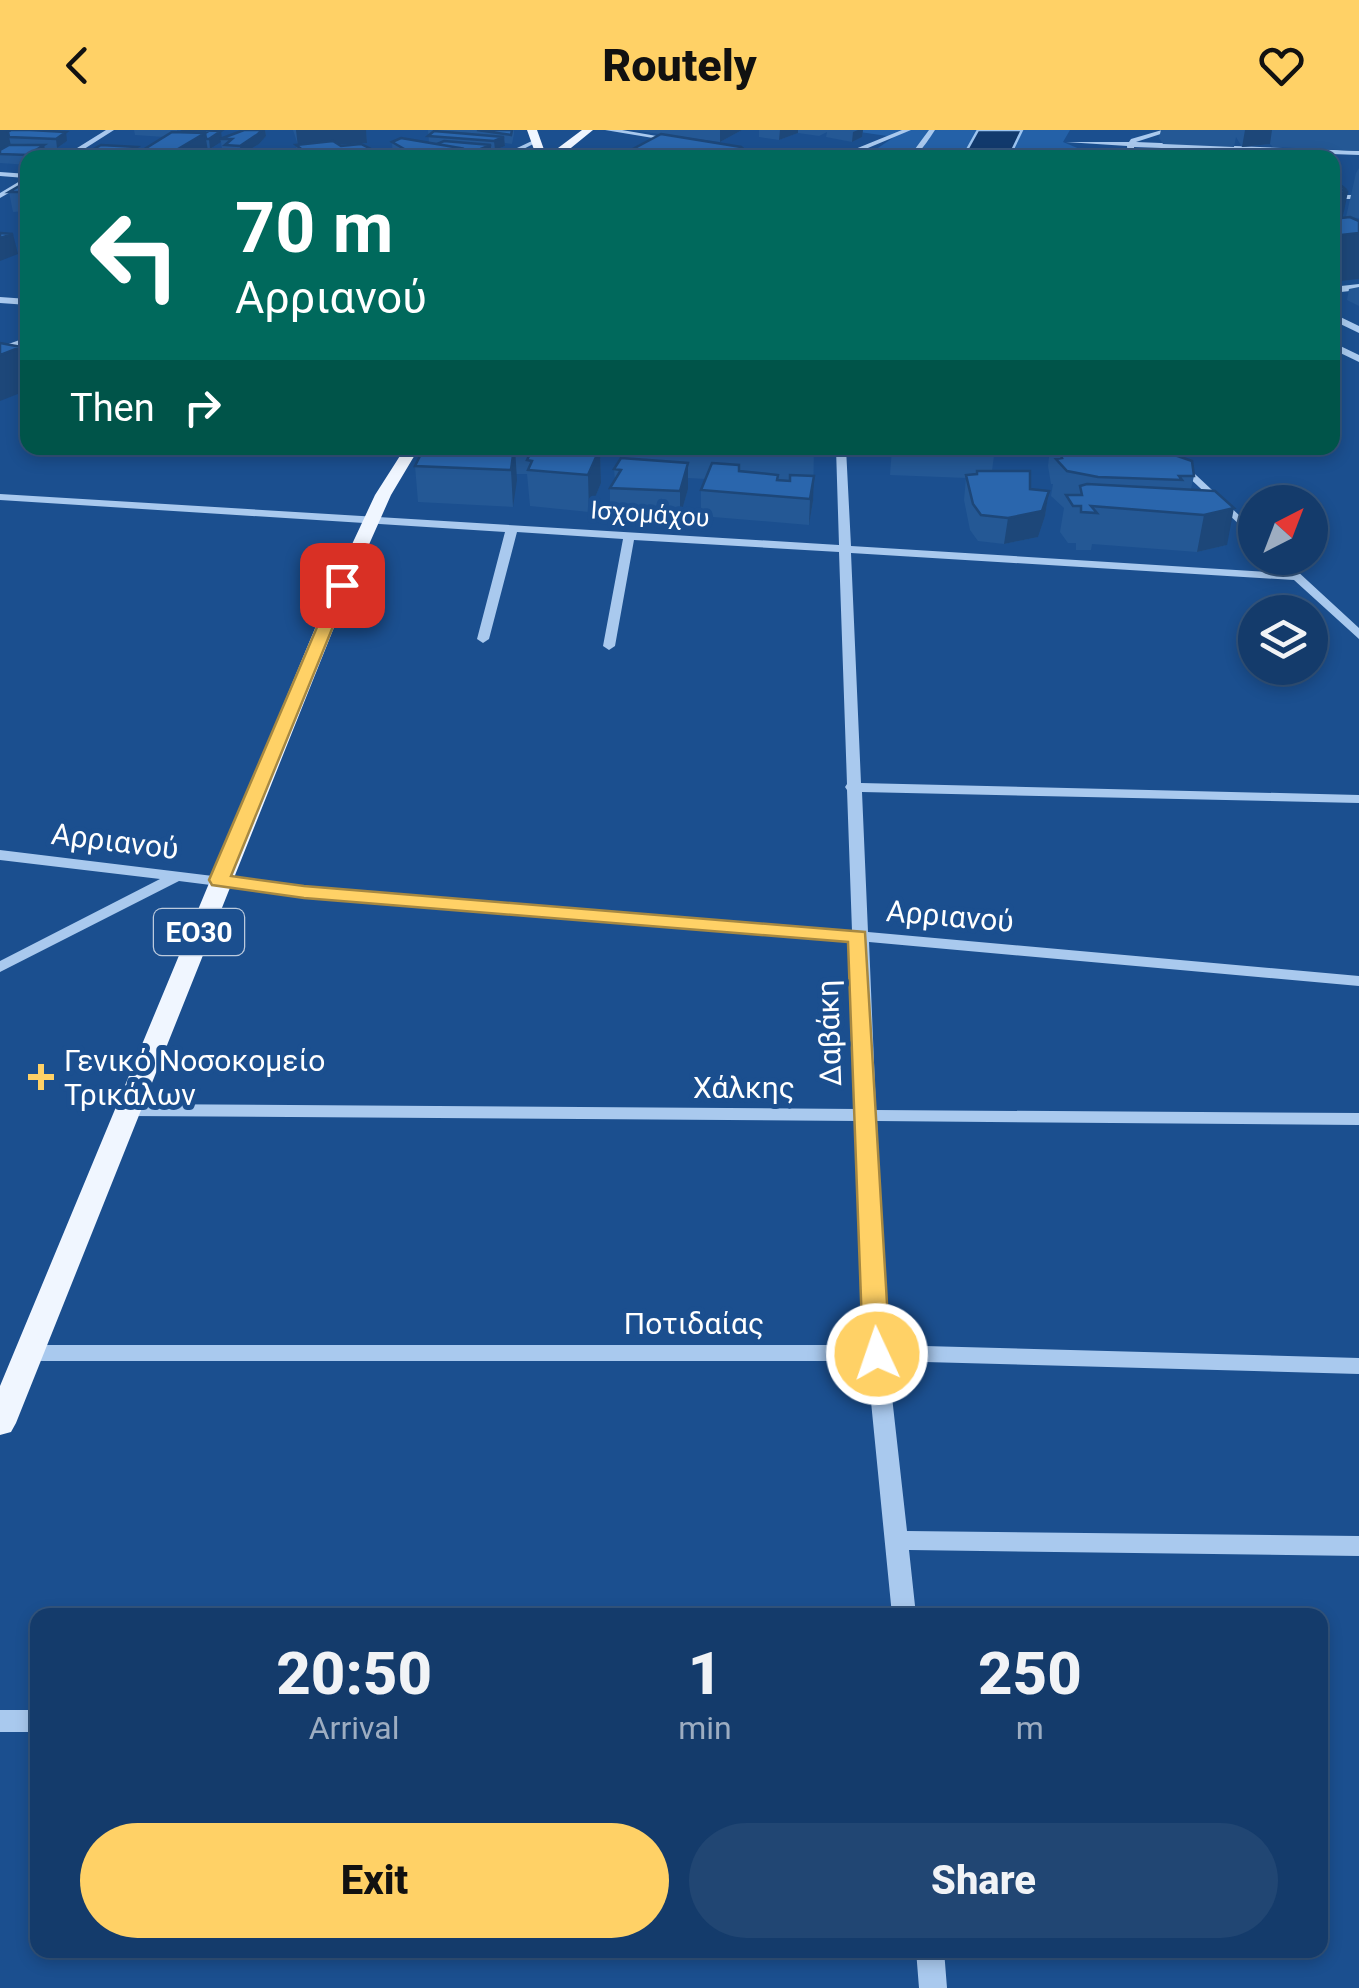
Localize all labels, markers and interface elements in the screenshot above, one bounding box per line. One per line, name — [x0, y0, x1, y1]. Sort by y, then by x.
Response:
icon: back — [50, 38, 105, 93]
icon: heart — [1254, 38, 1309, 93]
text: Routely — [602, 39, 757, 92]
text: 70 m — [235, 187, 393, 269]
icon: left — [70, 190, 200, 320]
text: Αρριανού — [235, 271, 427, 324]
icon: right — [175, 380, 230, 435]
text: Then — [70, 386, 155, 430]
north arrow — [1238, 485, 1328, 575]
map controls — [1238, 485, 1328, 685]
street label: Ισχομάχου — [590, 495, 710, 533]
pin — [300, 543, 385, 628]
icon: arrive — [315, 558, 370, 613]
button: layers — [1238, 595, 1328, 685]
street label: Αρριανού — [49, 816, 181, 866]
street label: Αρριανού — [885, 893, 1015, 939]
road number: ΕΟ30 — [154, 909, 244, 955]
street label: Δαβάκη — [810, 979, 848, 1087]
place label: Γενικό Νοσοκομείο Τρικάλων — [64, 1043, 325, 1112]
marker: Γενικό Νοσοκομείο Τρικάλων — [28, 1064, 54, 1090]
street label: Χάλκης — [693, 1070, 795, 1105]
position arrow — [825, 1302, 929, 1406]
street label: Ποτιδαίας — [624, 1306, 764, 1341]
text: 20:50 — [276, 1638, 432, 1709]
text: 1 — [688, 1638, 722, 1709]
text: 250 — [978, 1638, 1082, 1709]
text: Arrival — [309, 1709, 400, 1747]
text: min — [678, 1709, 732, 1747]
text: m — [1016, 1709, 1044, 1747]
button: Exit — [80, 1823, 669, 1938]
button: Share — [689, 1823, 1278, 1938]

